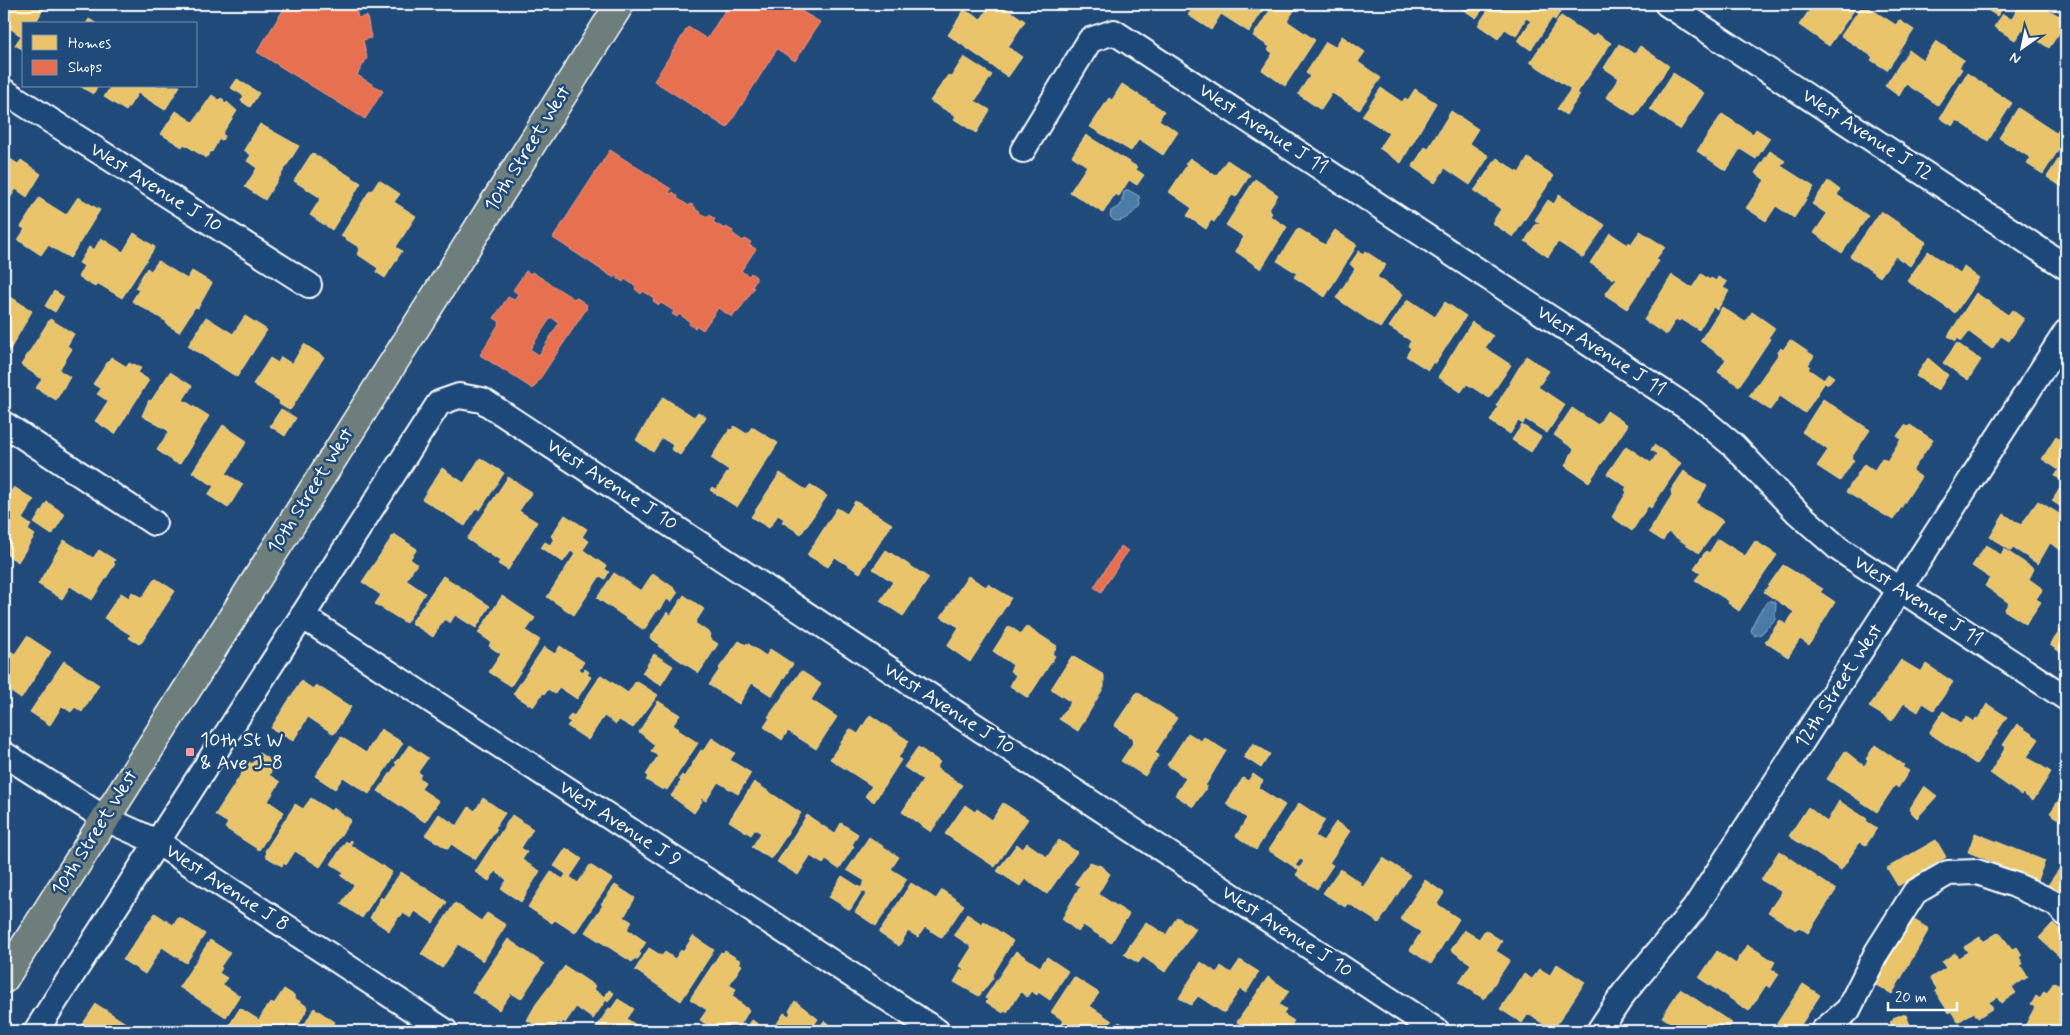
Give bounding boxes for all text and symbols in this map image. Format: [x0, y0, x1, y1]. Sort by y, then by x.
legend [22, 22, 198, 88]
north arrow [1998, 22, 2048, 72]
text: Homes [68, 34, 111, 54]
text: N [2007, 48, 2024, 68]
text: Shops [68, 58, 103, 78]
street label: West Avenue J 11 [1193, 77, 1333, 181]
street label: 10th Street West [478, 80, 578, 217]
street label: West Avenue J 12 [1796, 83, 1938, 187]
street label: West Avenue J 10 [84, 136, 228, 240]
street label: West Avenue J 11 [1531, 299, 1671, 403]
street label: 10th Street West [261, 422, 361, 559]
street label: West Avenue J 10 [541, 432, 683, 538]
street label: West Avenue J 11 [1848, 549, 1988, 653]
street label: 12th Street West [1789, 618, 1889, 754]
street label: West Avenue J 10 [878, 656, 1020, 762]
place label: 10th St W & Ave J-8 [200, 727, 284, 777]
marker: 10th St W & Ave J-8 [184, 746, 196, 758]
street label: 10th Street West [45, 764, 145, 901]
street label: West Avenue J 9 [553, 774, 687, 874]
street label: West Avenue J 8 [160, 838, 294, 938]
street label: West Avenue J 10 [1216, 879, 1358, 985]
scale bar [1888, 980, 1956, 1012]
text: 20 m [1895, 988, 1927, 1008]

